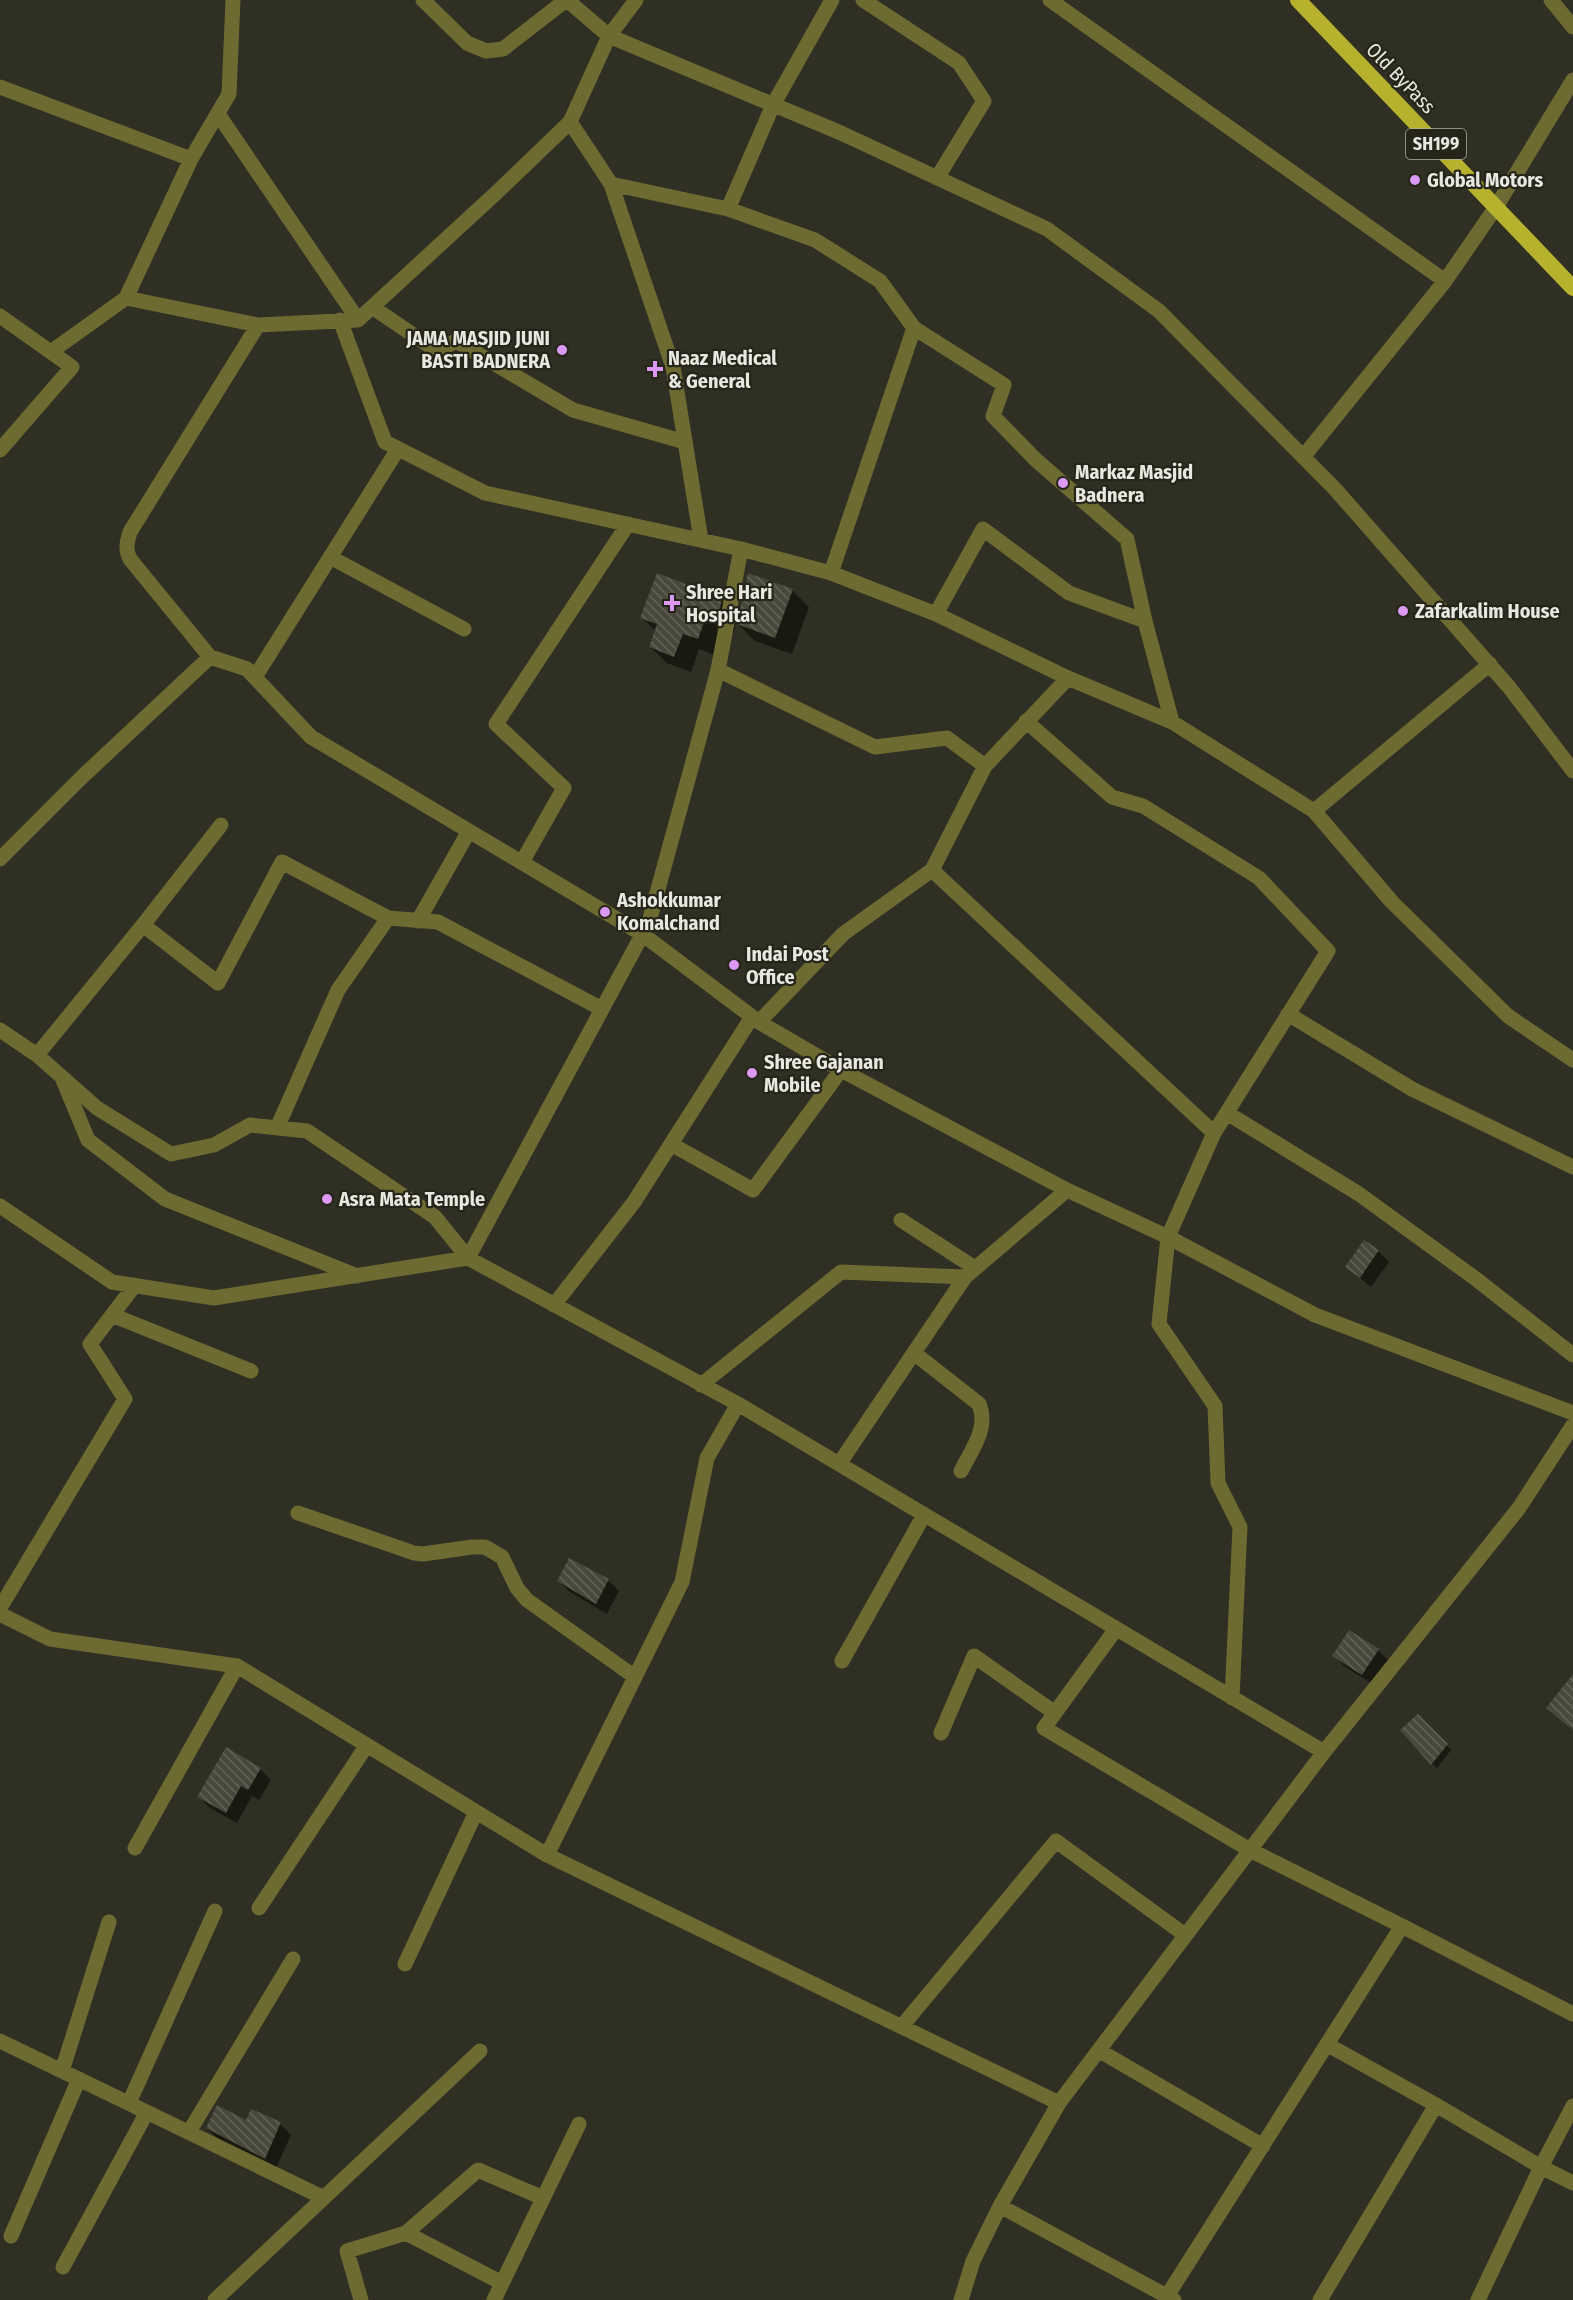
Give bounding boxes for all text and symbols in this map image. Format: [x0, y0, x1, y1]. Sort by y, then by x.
street label: Old ByPass [1361, 38, 1441, 118]
road number: SH199 [1406, 129, 1466, 159]
place label: Global Motors [1427, 168, 1543, 192]
marker: Global Motors [1408, 173, 1422, 187]
place label: JAMA MASJID JUNI BASTI BADNERA [405, 326, 551, 373]
marker: JAMA MASJID JUNI BASTI BADNERA [555, 343, 569, 357]
place label: Naaz Medical & General [668, 346, 777, 393]
marker: Naaz Medical & General [646, 360, 664, 378]
place label: Markaz Masjid Badnera [1075, 460, 1193, 507]
marker: Markaz Masjid Badnera [1056, 476, 1070, 490]
place label: Shree Hari Hospital [686, 580, 773, 627]
marker: Shree Hari Hospital [663, 594, 681, 612]
place label: Zafarkalim House [1415, 599, 1560, 623]
marker: Zafarkalim House [1396, 604, 1410, 618]
place label: Ashokkumar Komalchand [616, 888, 722, 935]
marker: Ashokkumar Komalchand [598, 905, 612, 919]
place label: Indai Post Office [746, 942, 830, 989]
marker: Indai Post Office [727, 958, 741, 972]
place label: Shree Gajanan Mobile [764, 1050, 884, 1097]
marker: Shree Gajanan Mobile [745, 1066, 759, 1080]
place label: Asra Mata Temple [338, 1187, 485, 1211]
marker: Asra Mata Temple [320, 1192, 334, 1206]

